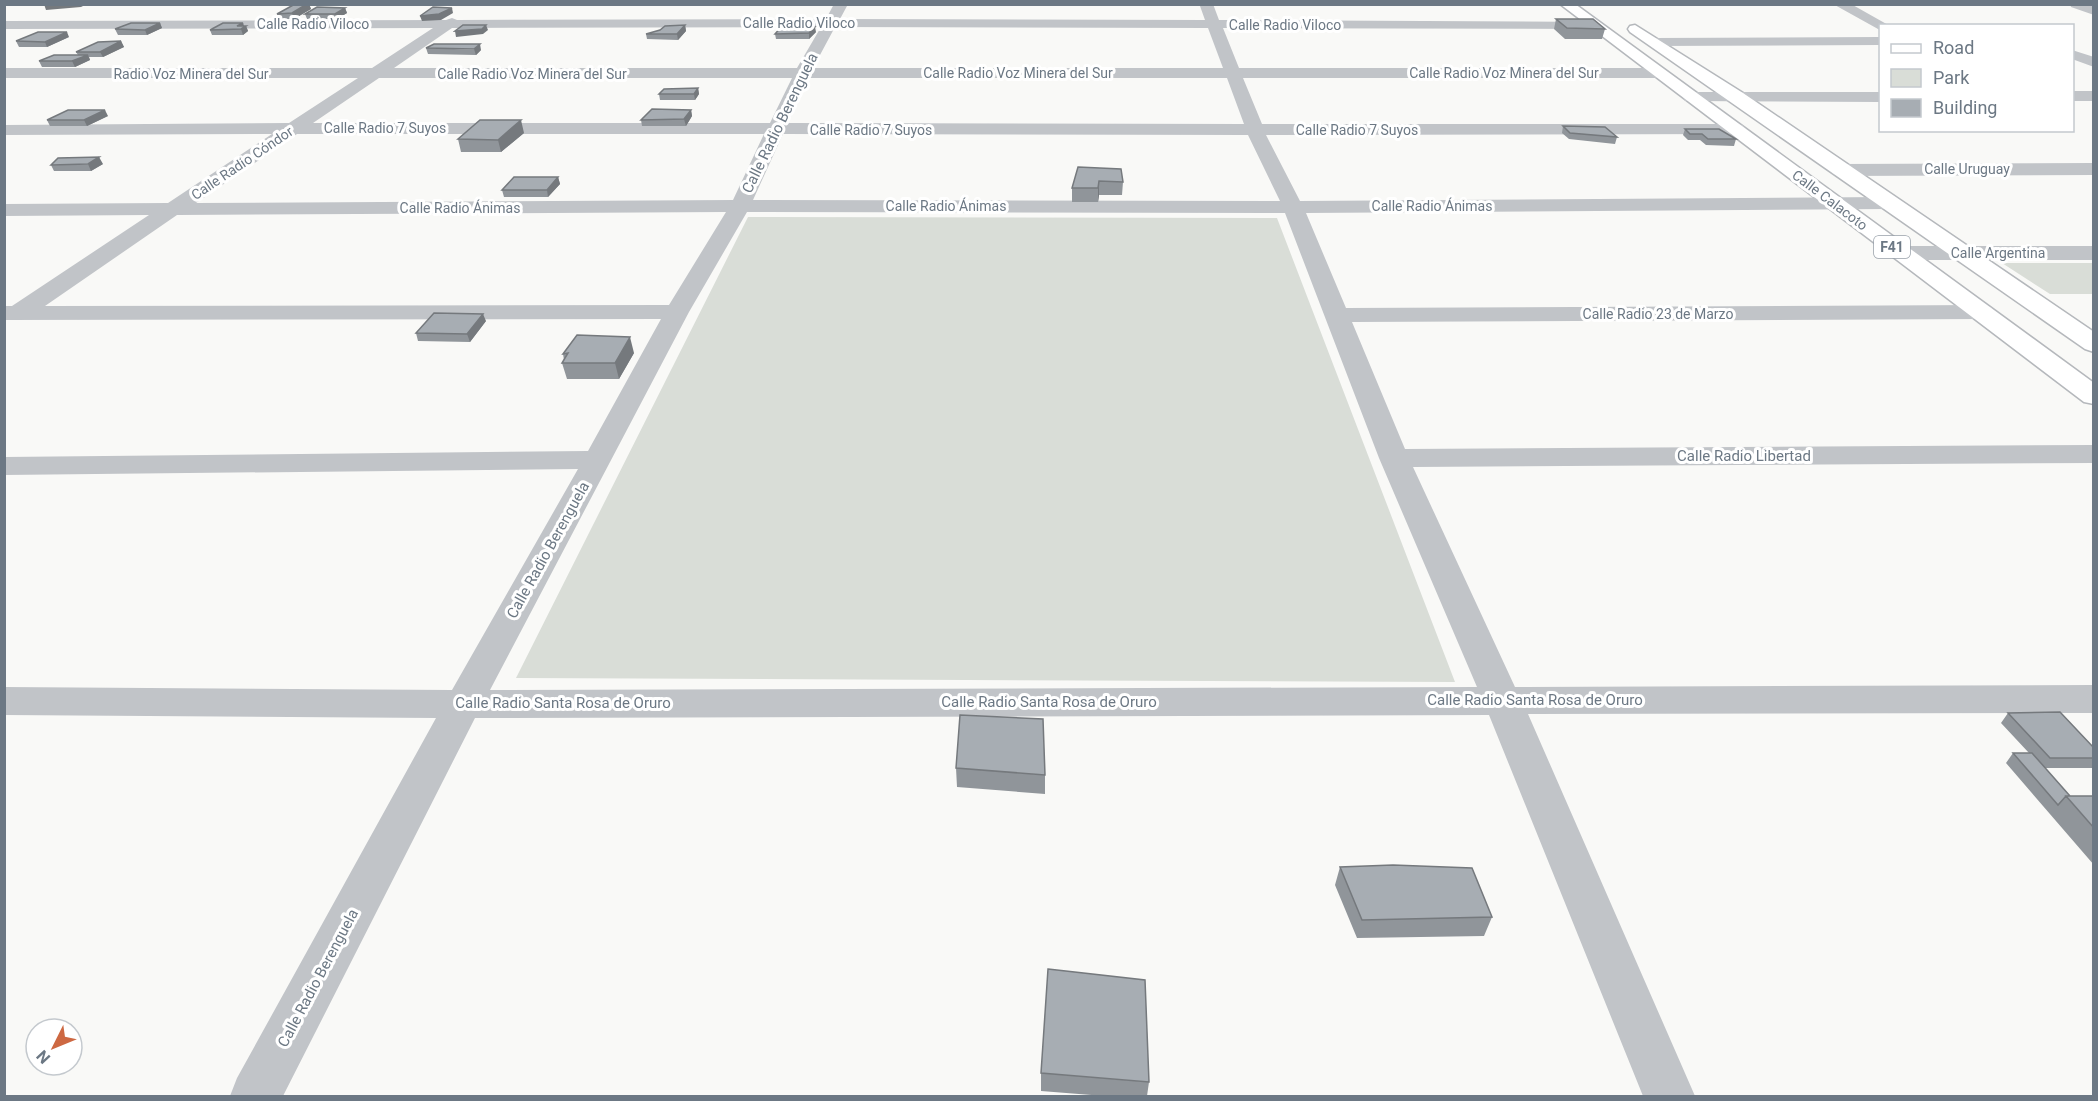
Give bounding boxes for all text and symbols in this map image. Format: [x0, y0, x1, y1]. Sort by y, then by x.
street label: Calle Radio Viloco [743, 15, 855, 31]
street label: Calle Radio Viloco [257, 16, 369, 32]
street label: Calle Radio Viloco [1229, 17, 1341, 33]
legend [1879, 24, 2074, 132]
text: Road [1933, 37, 1974, 58]
street label: Calle Radio Berenguela [738, 50, 822, 196]
street label: Calle Radio Voz Minera del Sur [923, 65, 1113, 81]
street label: Calle Radio Voz Minera del Sur [1409, 65, 1599, 81]
street label: Radio Voz Minera del Sur [113, 66, 269, 82]
street label: Calle Radio Voz Minera del Sur [437, 66, 627, 82]
text: Park [1933, 67, 1970, 88]
text: Building [1933, 97, 1997, 118]
street label: Calle Radio 7 Suyos [324, 120, 446, 136]
street label: Calle Radio 7 Suyos [810, 122, 932, 138]
street label: Calle Radio 7 Suyos [1296, 122, 1418, 138]
street label: Calle Radio Cóndor [188, 123, 296, 203]
street label: Calle Uruguay [1924, 161, 2010, 177]
street label: Calle Calacoto [1789, 167, 1871, 233]
street label: Calle Radio Ánimas [886, 197, 1006, 214]
street label: Calle Radio Ánimas [1372, 197, 1492, 214]
street label: Calle Radio Ánimas [400, 199, 520, 216]
road number: F41 [1874, 236, 1910, 258]
street label: Calle Argentina [1951, 245, 2045, 261]
street label: Calle Radio 23 de Marzo [1583, 306, 1733, 322]
street label: Calle Radio Libertad [1677, 447, 1811, 465]
street label: Calle Radio Berenguela [503, 478, 593, 622]
street label: Calle Radio Santa Rosa de Oruro [1427, 691, 1643, 709]
street label: Calle Radio Santa Rosa de Oruro [941, 693, 1157, 711]
street label: Calle Radio Santa Rosa de Oruro [455, 694, 671, 712]
street label: Calle Radio Berenguela [274, 906, 362, 1050]
north arrow [24, 1017, 84, 1077]
text: N [33, 1046, 54, 1067]

